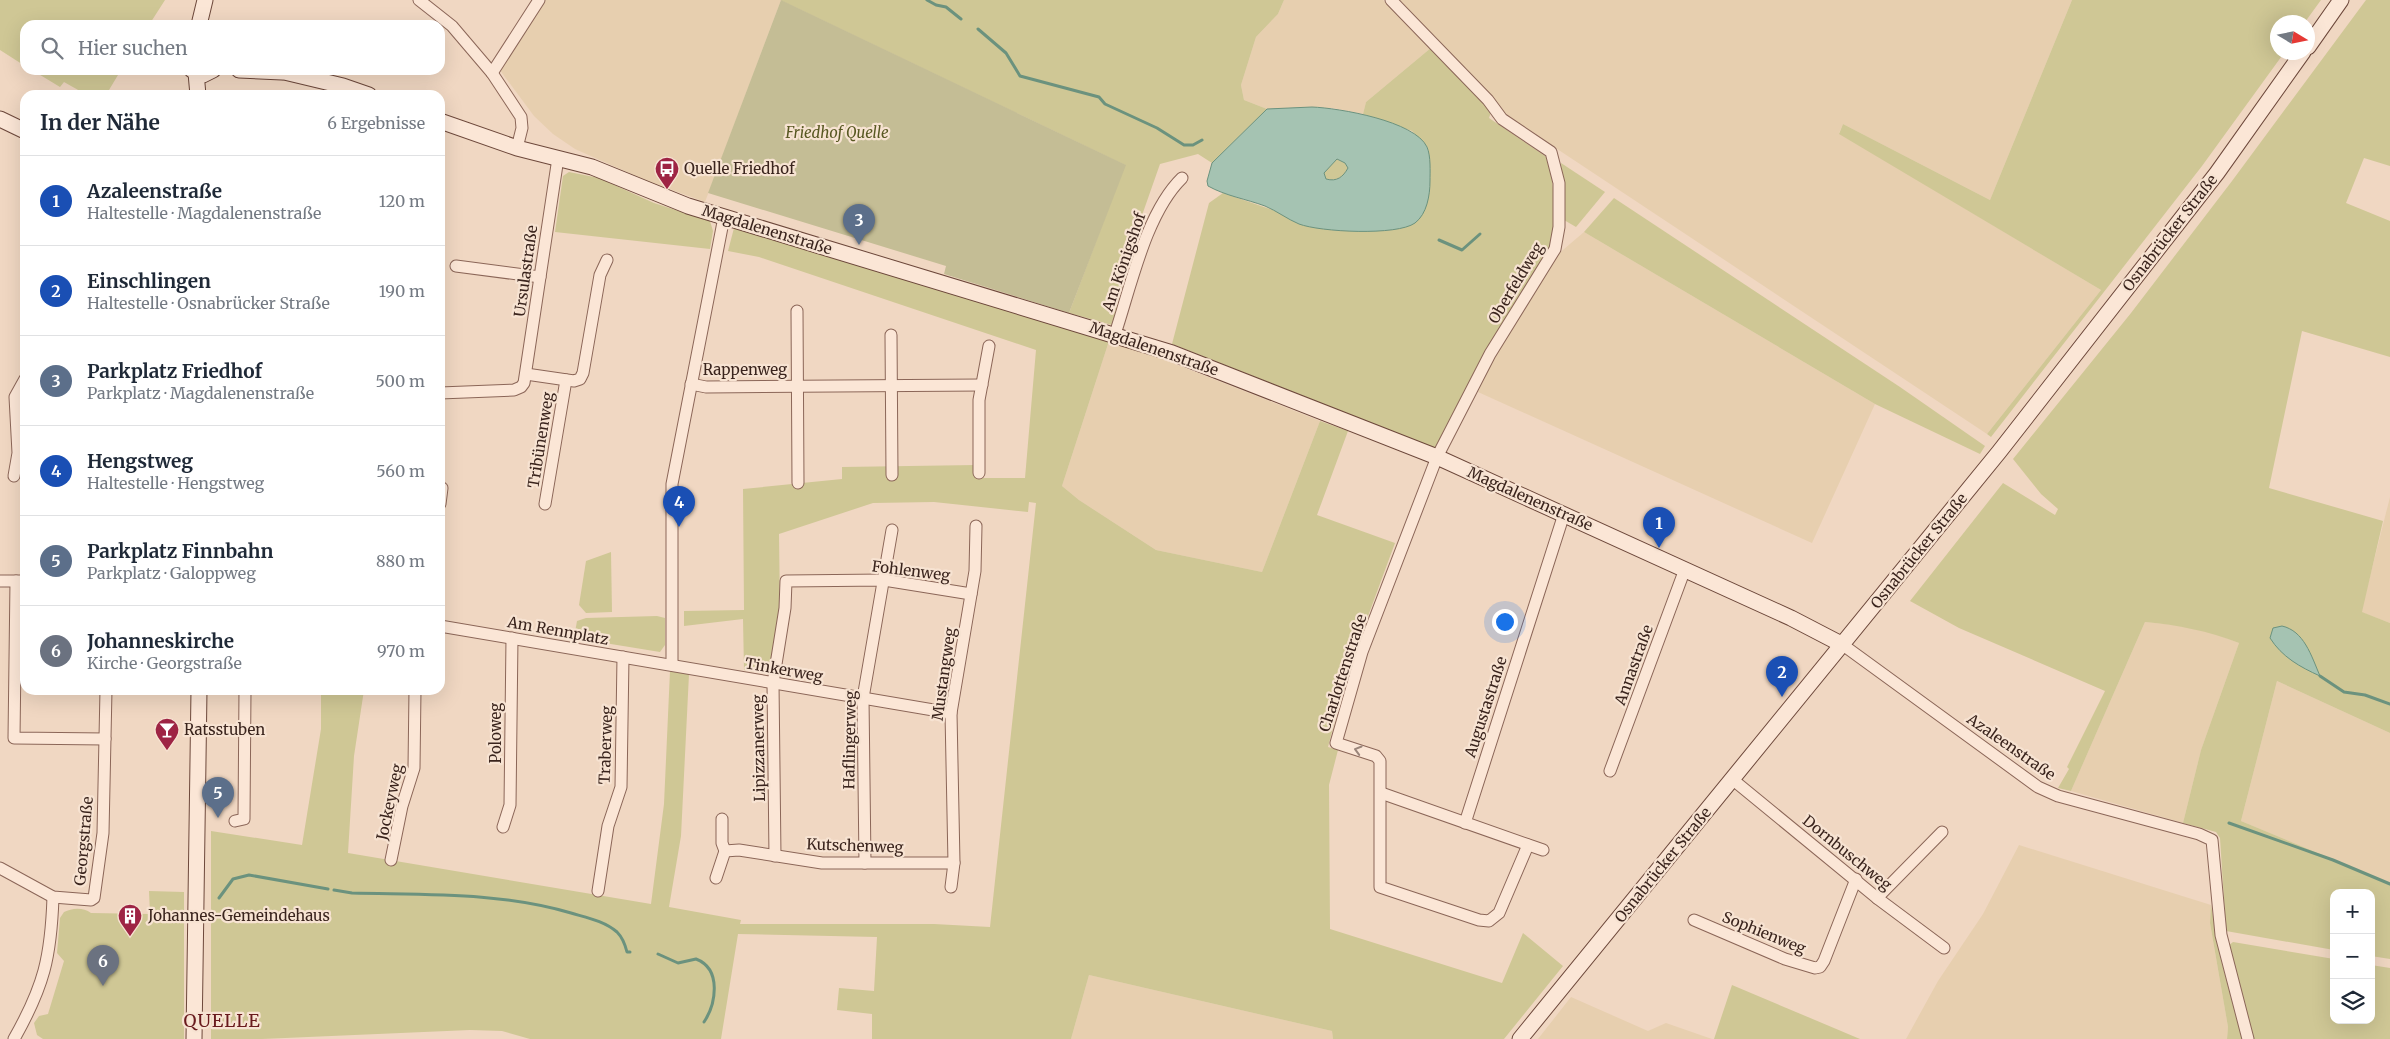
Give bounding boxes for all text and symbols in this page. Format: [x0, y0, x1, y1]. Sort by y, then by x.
north arrow [2270, 15, 2315, 60]
search box [20, 20, 445, 75]
icon: search [38, 34, 66, 62]
text: Hier suchen [78, 36, 188, 60]
text: In der Nähe [40, 109, 160, 136]
text: 6 Ergebnisse [327, 113, 425, 133]
park label: Friedhof Quelle [784, 123, 889, 142]
bus stop icon: Quelle Friedhof [654, 156, 680, 190]
place label: Quelle Friedhof [684, 159, 796, 178]
street label: Osnabrücker Straße [2118, 170, 2221, 295]
text: Azaleenstraße [87, 179, 222, 203]
text: 1 [52, 191, 60, 211]
text: 120 m [379, 191, 425, 211]
street label: Magdalenenstraße [700, 201, 835, 258]
text: Haltestelle · Magdalenenstraße [87, 203, 321, 223]
pin: 3 [843, 204, 875, 245]
street label: Am Königshof [1097, 209, 1150, 315]
street label: Ursulastraße [510, 224, 541, 318]
street label: Oberfeldweg [1484, 239, 1547, 327]
text: Einschlingen [87, 269, 211, 293]
text: 2 [51, 281, 61, 301]
text: 190 m [379, 281, 425, 301]
text: Haltestelle · Osnabrücker Straße [87, 293, 330, 313]
street label: Magdalenenstraße [1087, 318, 1221, 380]
text: Parkplatz Friedhof [87, 359, 262, 383]
street label: Rappenweg [703, 360, 787, 379]
text: 3 [51, 371, 61, 391]
text: 500 m [375, 371, 425, 391]
text: Parkplatz · Magdalenenstraße [87, 383, 314, 403]
street label: Tribünenweg [524, 390, 557, 489]
text: Hengstweg [87, 449, 193, 473]
text: 4 [51, 461, 61, 481]
text: 560 m [376, 461, 425, 481]
street label: Magdalenenstraße [1465, 462, 1596, 535]
text: Haltestelle · Hengstweg [87, 473, 264, 493]
pin: 4 [663, 486, 695, 527]
street label: Osnabrücker Straße [1866, 489, 1971, 612]
pin: 1 [1643, 507, 1675, 548]
text: Parkplatz Finnbahn [87, 539, 273, 563]
text: 5 [51, 551, 61, 571]
text: 880 m [376, 551, 425, 571]
street label: Fohlenweg [871, 556, 951, 585]
text: Parkplatz · Galoppweg [87, 563, 256, 583]
your location [1492, 609, 1518, 635]
street label: Charlottenstraße [1315, 611, 1371, 734]
street label: Am Rennplatz [505, 612, 610, 649]
street label: Annastraße [1610, 622, 1657, 709]
street label: Mustangweg [928, 626, 959, 722]
text: Johanneskirche [87, 629, 234, 653]
text: 6 [51, 641, 61, 661]
text: 970 m [377, 641, 425, 661]
text: Kirche · Georgstraße [87, 653, 242, 673]
street label: Tinkerweg [744, 653, 825, 686]
street label: Augustastraße [1460, 654, 1511, 761]
pin: 2 [1766, 656, 1798, 697]
street label: Haflingerweg [839, 690, 860, 790]
street label: Lipizzanerweg [748, 694, 769, 802]
street label: Poloweg [486, 703, 505, 763]
street label: Traberweg [595, 705, 616, 785]
street label: Azaleenstraße [1963, 709, 2059, 784]
bar icon: Ratsstuben [154, 717, 180, 751]
place label: Ratsstuben [184, 720, 265, 739]
one-way arrow [1354, 745, 1363, 755]
street label: Jockeyweg [372, 762, 407, 843]
pin: 5 [202, 777, 234, 818]
street label: Georgstraße [70, 796, 97, 886]
street label: Osnabrücker Straße [1610, 803, 1715, 926]
street label: Dornbuschweg [1799, 811, 1896, 894]
street label: Kutschenweg [806, 834, 904, 857]
map controls [2330, 889, 2375, 1024]
button: + [2330, 889, 2375, 934]
building icon: Johannes-Gemeindehaus [117, 903, 143, 937]
place label: Johannes-Gemeindehaus [147, 906, 330, 925]
street label: Sophienweg [1720, 907, 1809, 958]
button: − [2330, 934, 2375, 979]
pin: 6 [87, 945, 119, 986]
button: layers [2330, 979, 2375, 1024]
district label: QUELLE [183, 1009, 261, 1032]

